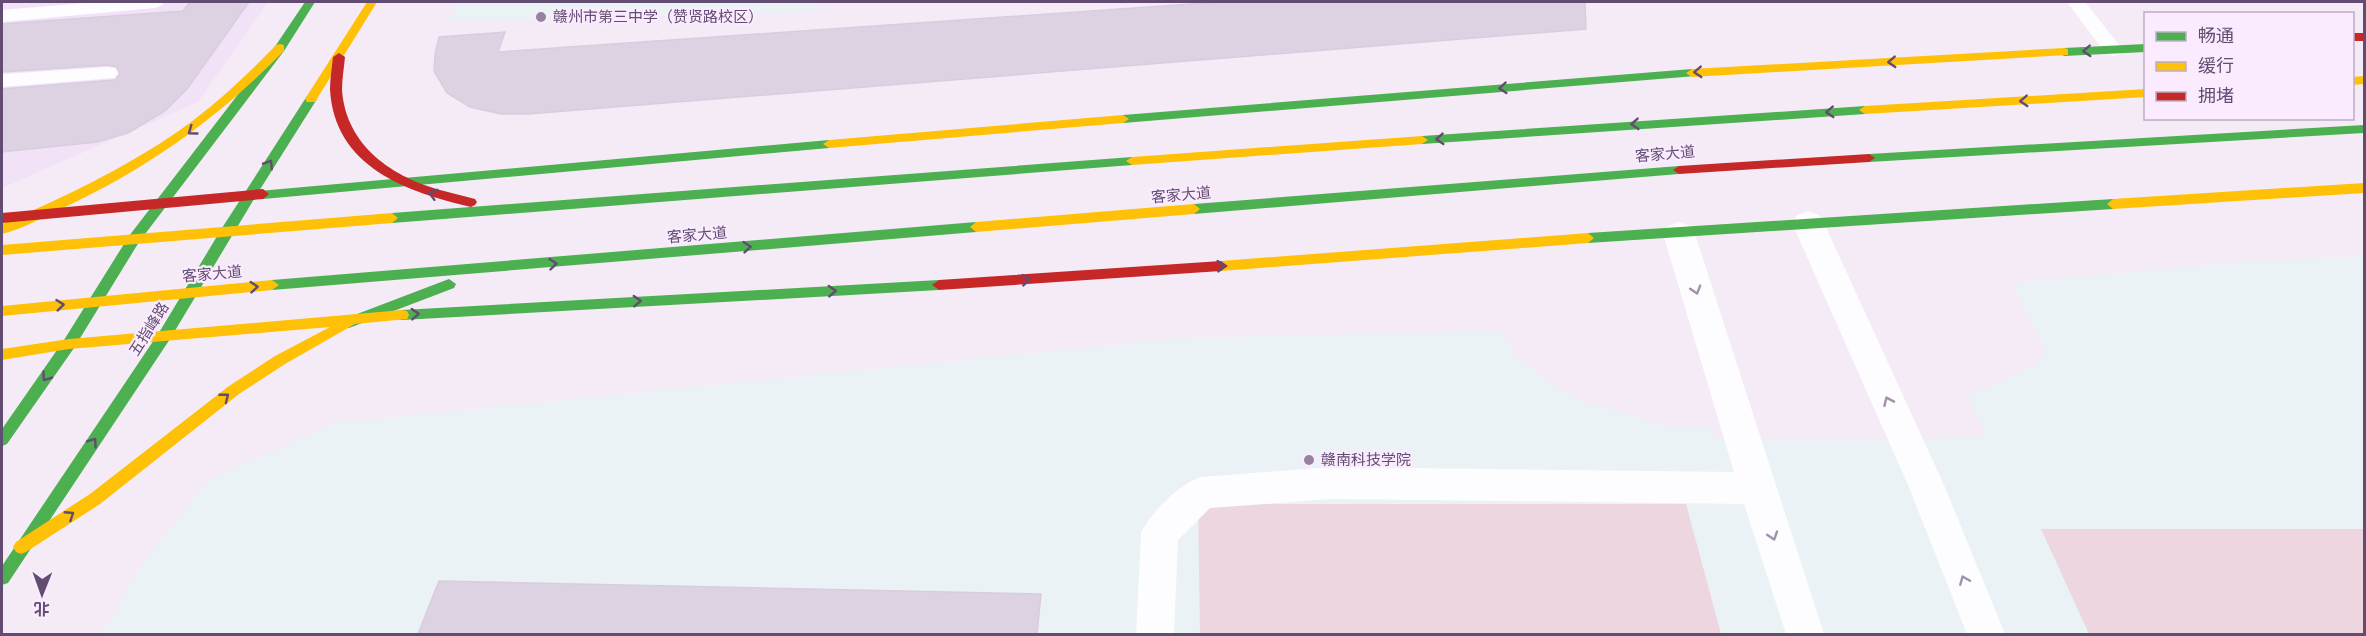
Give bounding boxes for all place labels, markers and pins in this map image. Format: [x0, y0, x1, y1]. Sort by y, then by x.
place label: 赣州市第三中学（赞贤路校区） [553, 8, 763, 26]
marker: 赣州市第三中学（赞贤路校区） [534, 10, 548, 24]
place label: 赣南科技学院 [1321, 451, 1411, 469]
marker: 赣南科技学院 [1302, 453, 1316, 467]

